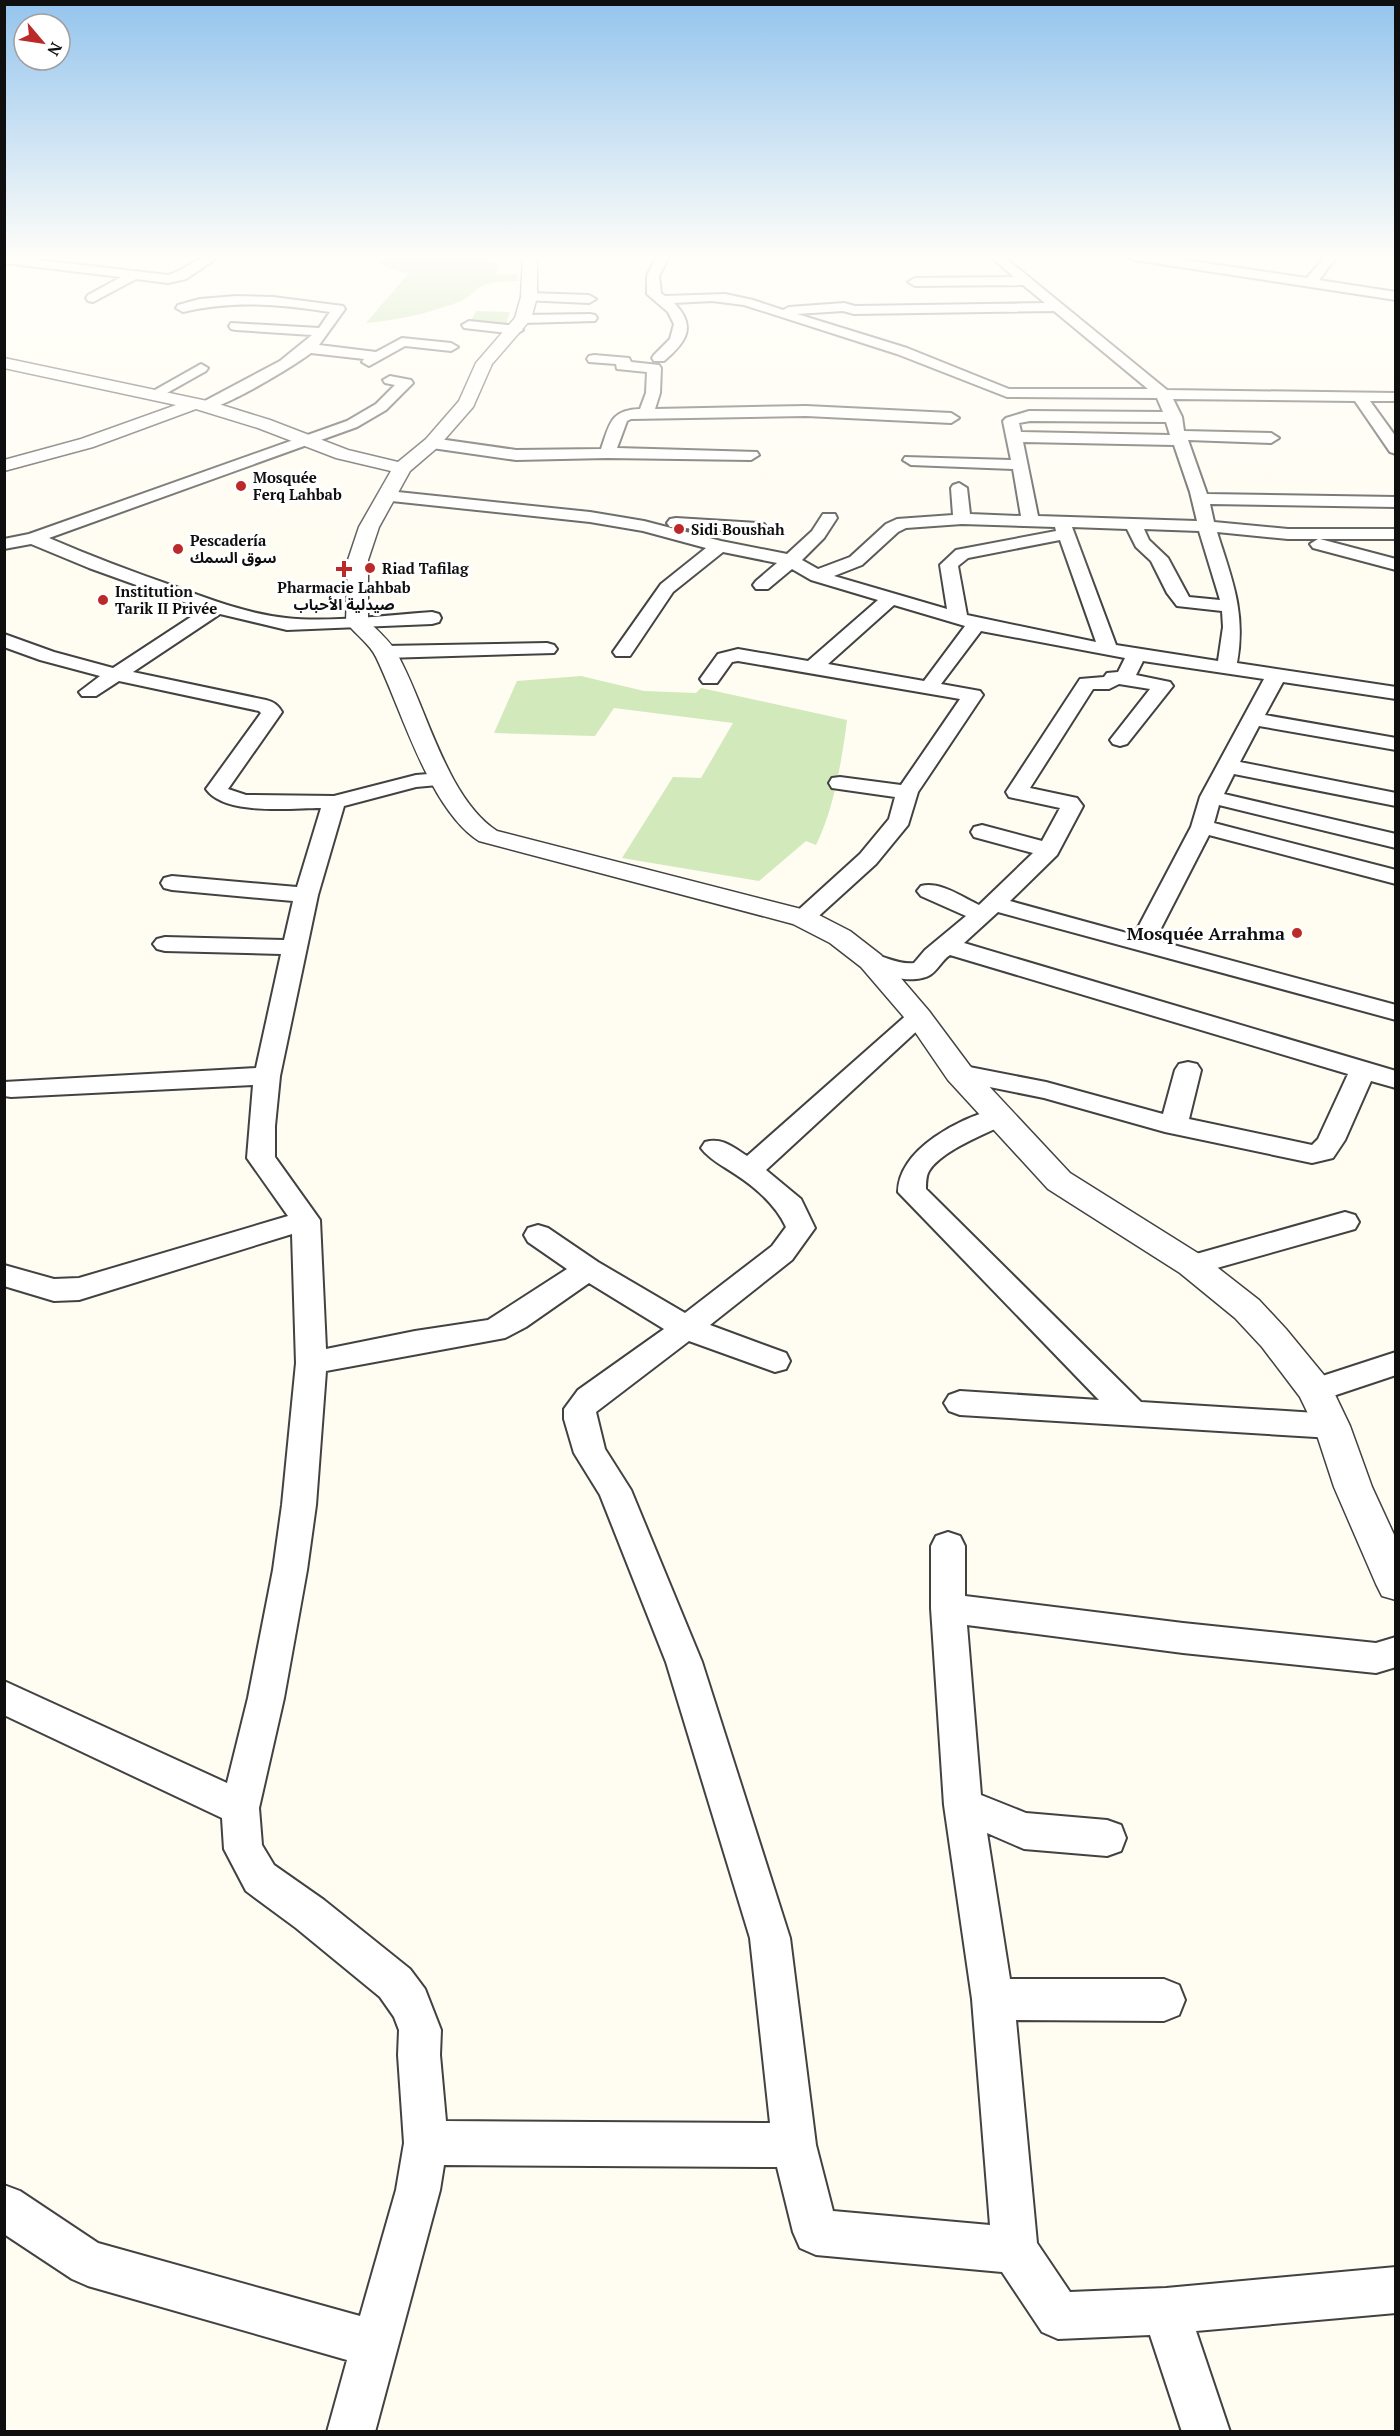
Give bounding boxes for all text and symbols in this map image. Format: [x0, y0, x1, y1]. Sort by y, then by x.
north arrow [12, 12, 72, 72]
text: N [43, 39, 68, 60]
place label: Mosquée Ferq Lahbab [253, 467, 342, 504]
marker: Mosquée Ferq Lahbab [234, 479, 248, 493]
place label: Sidi Boushah [691, 519, 785, 539]
marker: Sidi Boushah [672, 522, 686, 536]
place label: Pescadería سوق السمك [190, 530, 276, 567]
marker: Pescadería سوق السمك [171, 542, 185, 556]
place label: Riad Tafilag [382, 558, 469, 578]
marker: Riad Tafilag [363, 561, 377, 575]
marker: Pharmacie Lahbab صيدلية الأحباب [337, 562, 351, 576]
place label: Pharmacie Lahbab صيدلية الأحباب [277, 577, 411, 614]
place label: Institution Tarik II Privée [115, 581, 217, 618]
marker: Institution Tarik II Privée [96, 593, 110, 607]
place label: Mosquée Arrahma [1127, 921, 1285, 945]
marker: Mosquée Arrahma [1290, 926, 1304, 940]

